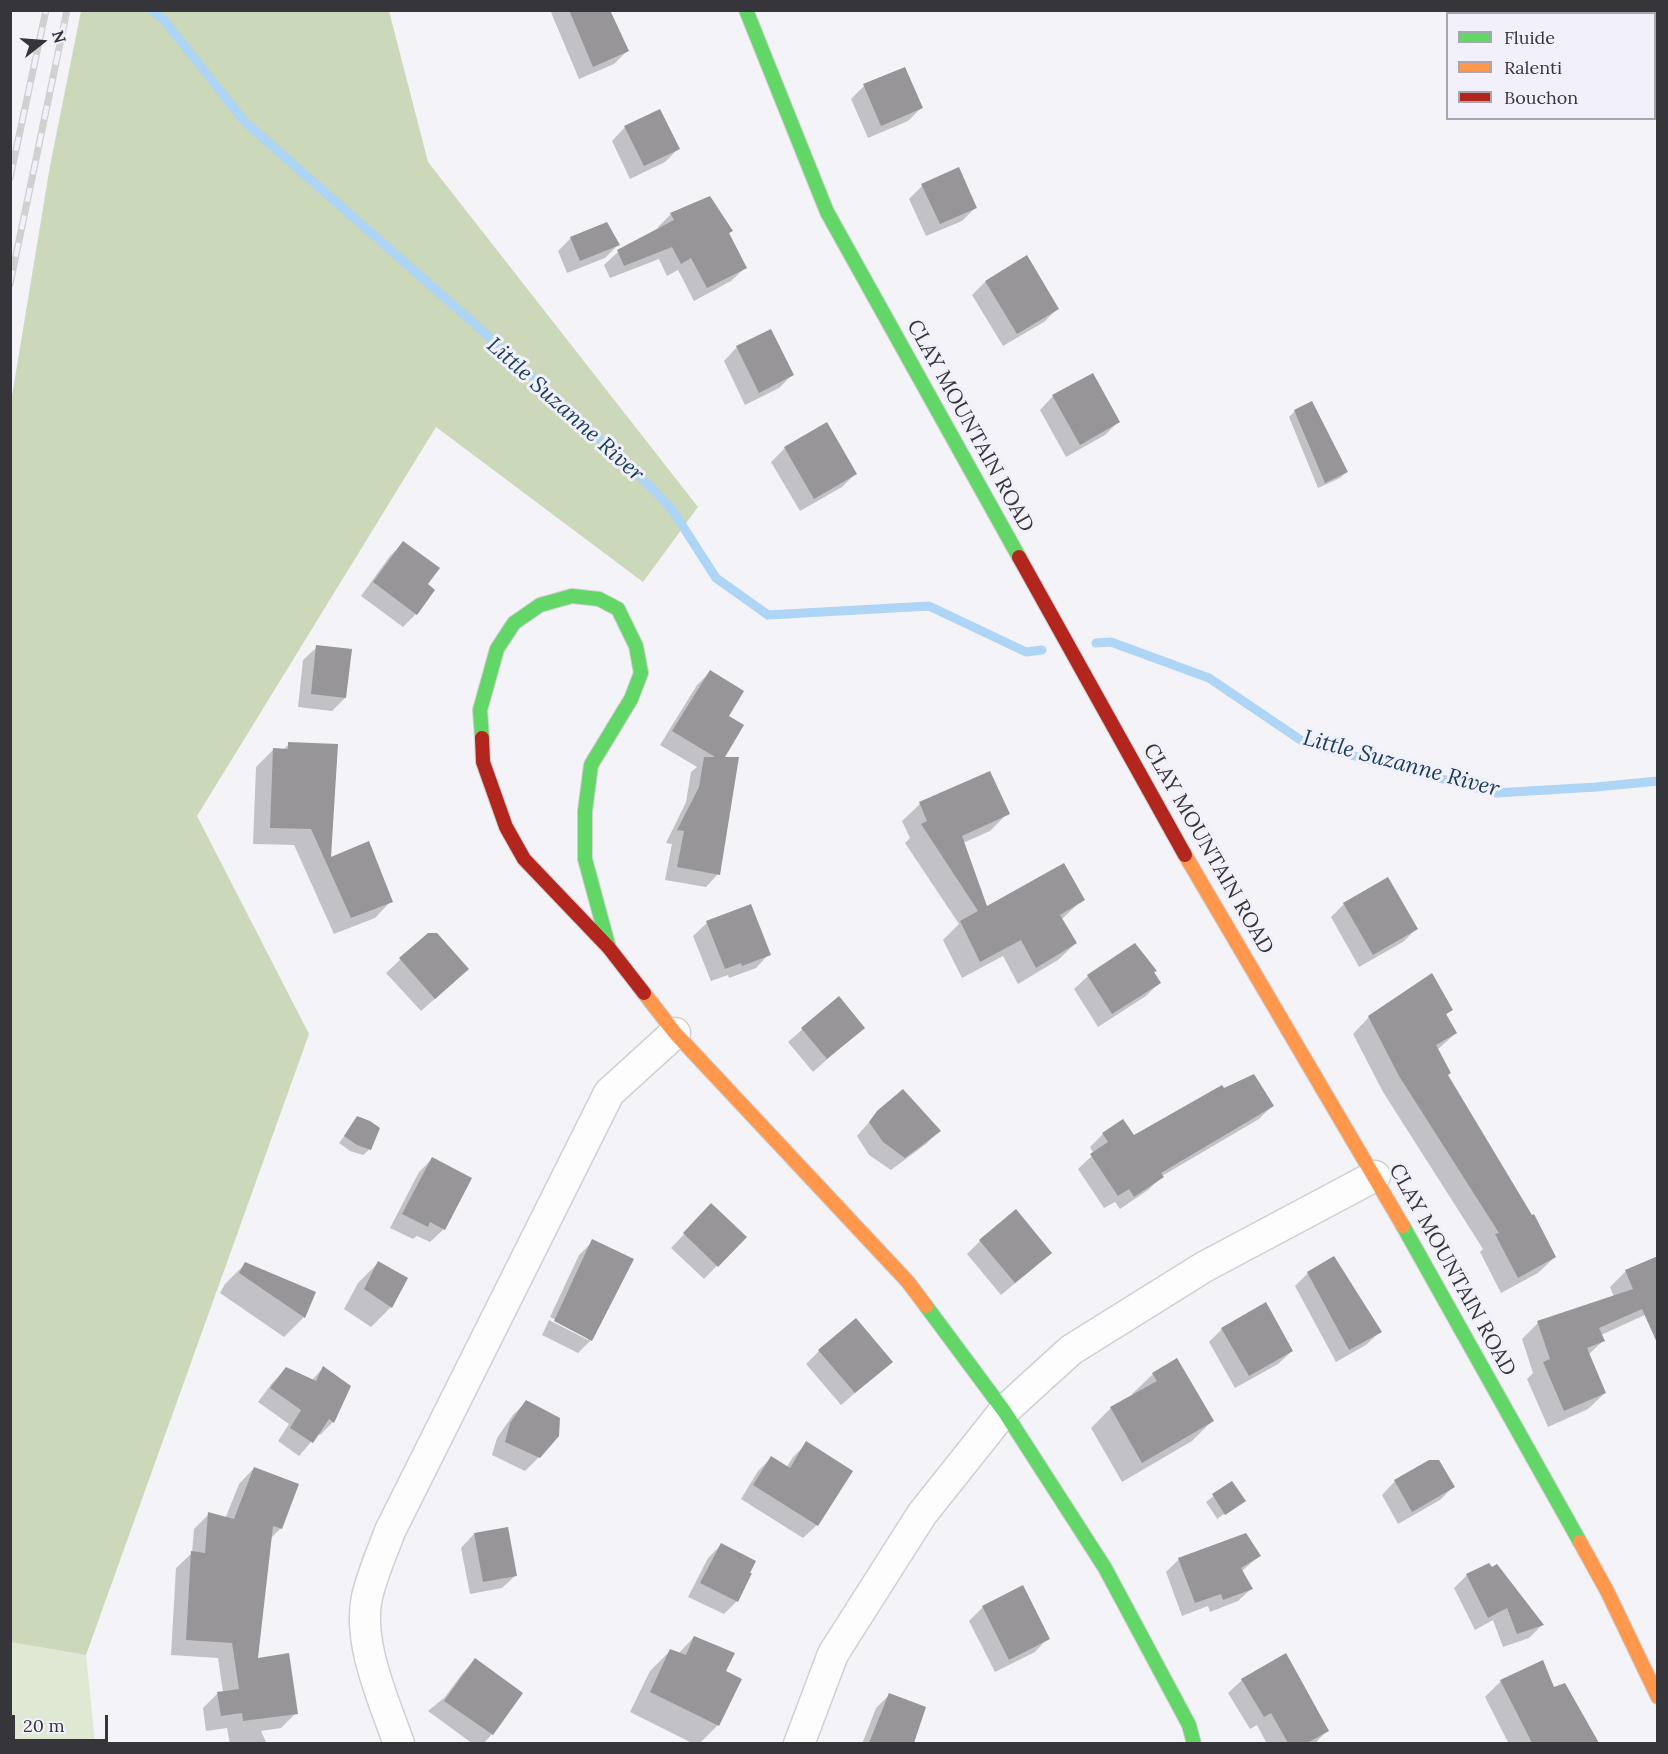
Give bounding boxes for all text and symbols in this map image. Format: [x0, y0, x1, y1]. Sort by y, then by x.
north arrow [12, 12, 72, 72]
legend [1446, 12, 1656, 120]
text: Fluide [1504, 26, 1555, 49]
text: N [48, 28, 71, 46]
text: Ralenti [1504, 56, 1562, 79]
text: Bouchon [1504, 86, 1578, 109]
street label: CLAY MOUNTAIN ROAD [901, 315, 1039, 537]
water label: Little Suzanne River [481, 332, 649, 488]
water label: Little Suzanne River [1300, 725, 1502, 803]
street label: CLAY MOUNTAIN ROAD [1137, 739, 1279, 959]
street label: CLAY MOUNTAIN ROAD [1383, 1159, 1521, 1381]
scale bar [15, 1703, 111, 1741]
text: 20 m [23, 1714, 65, 1737]

